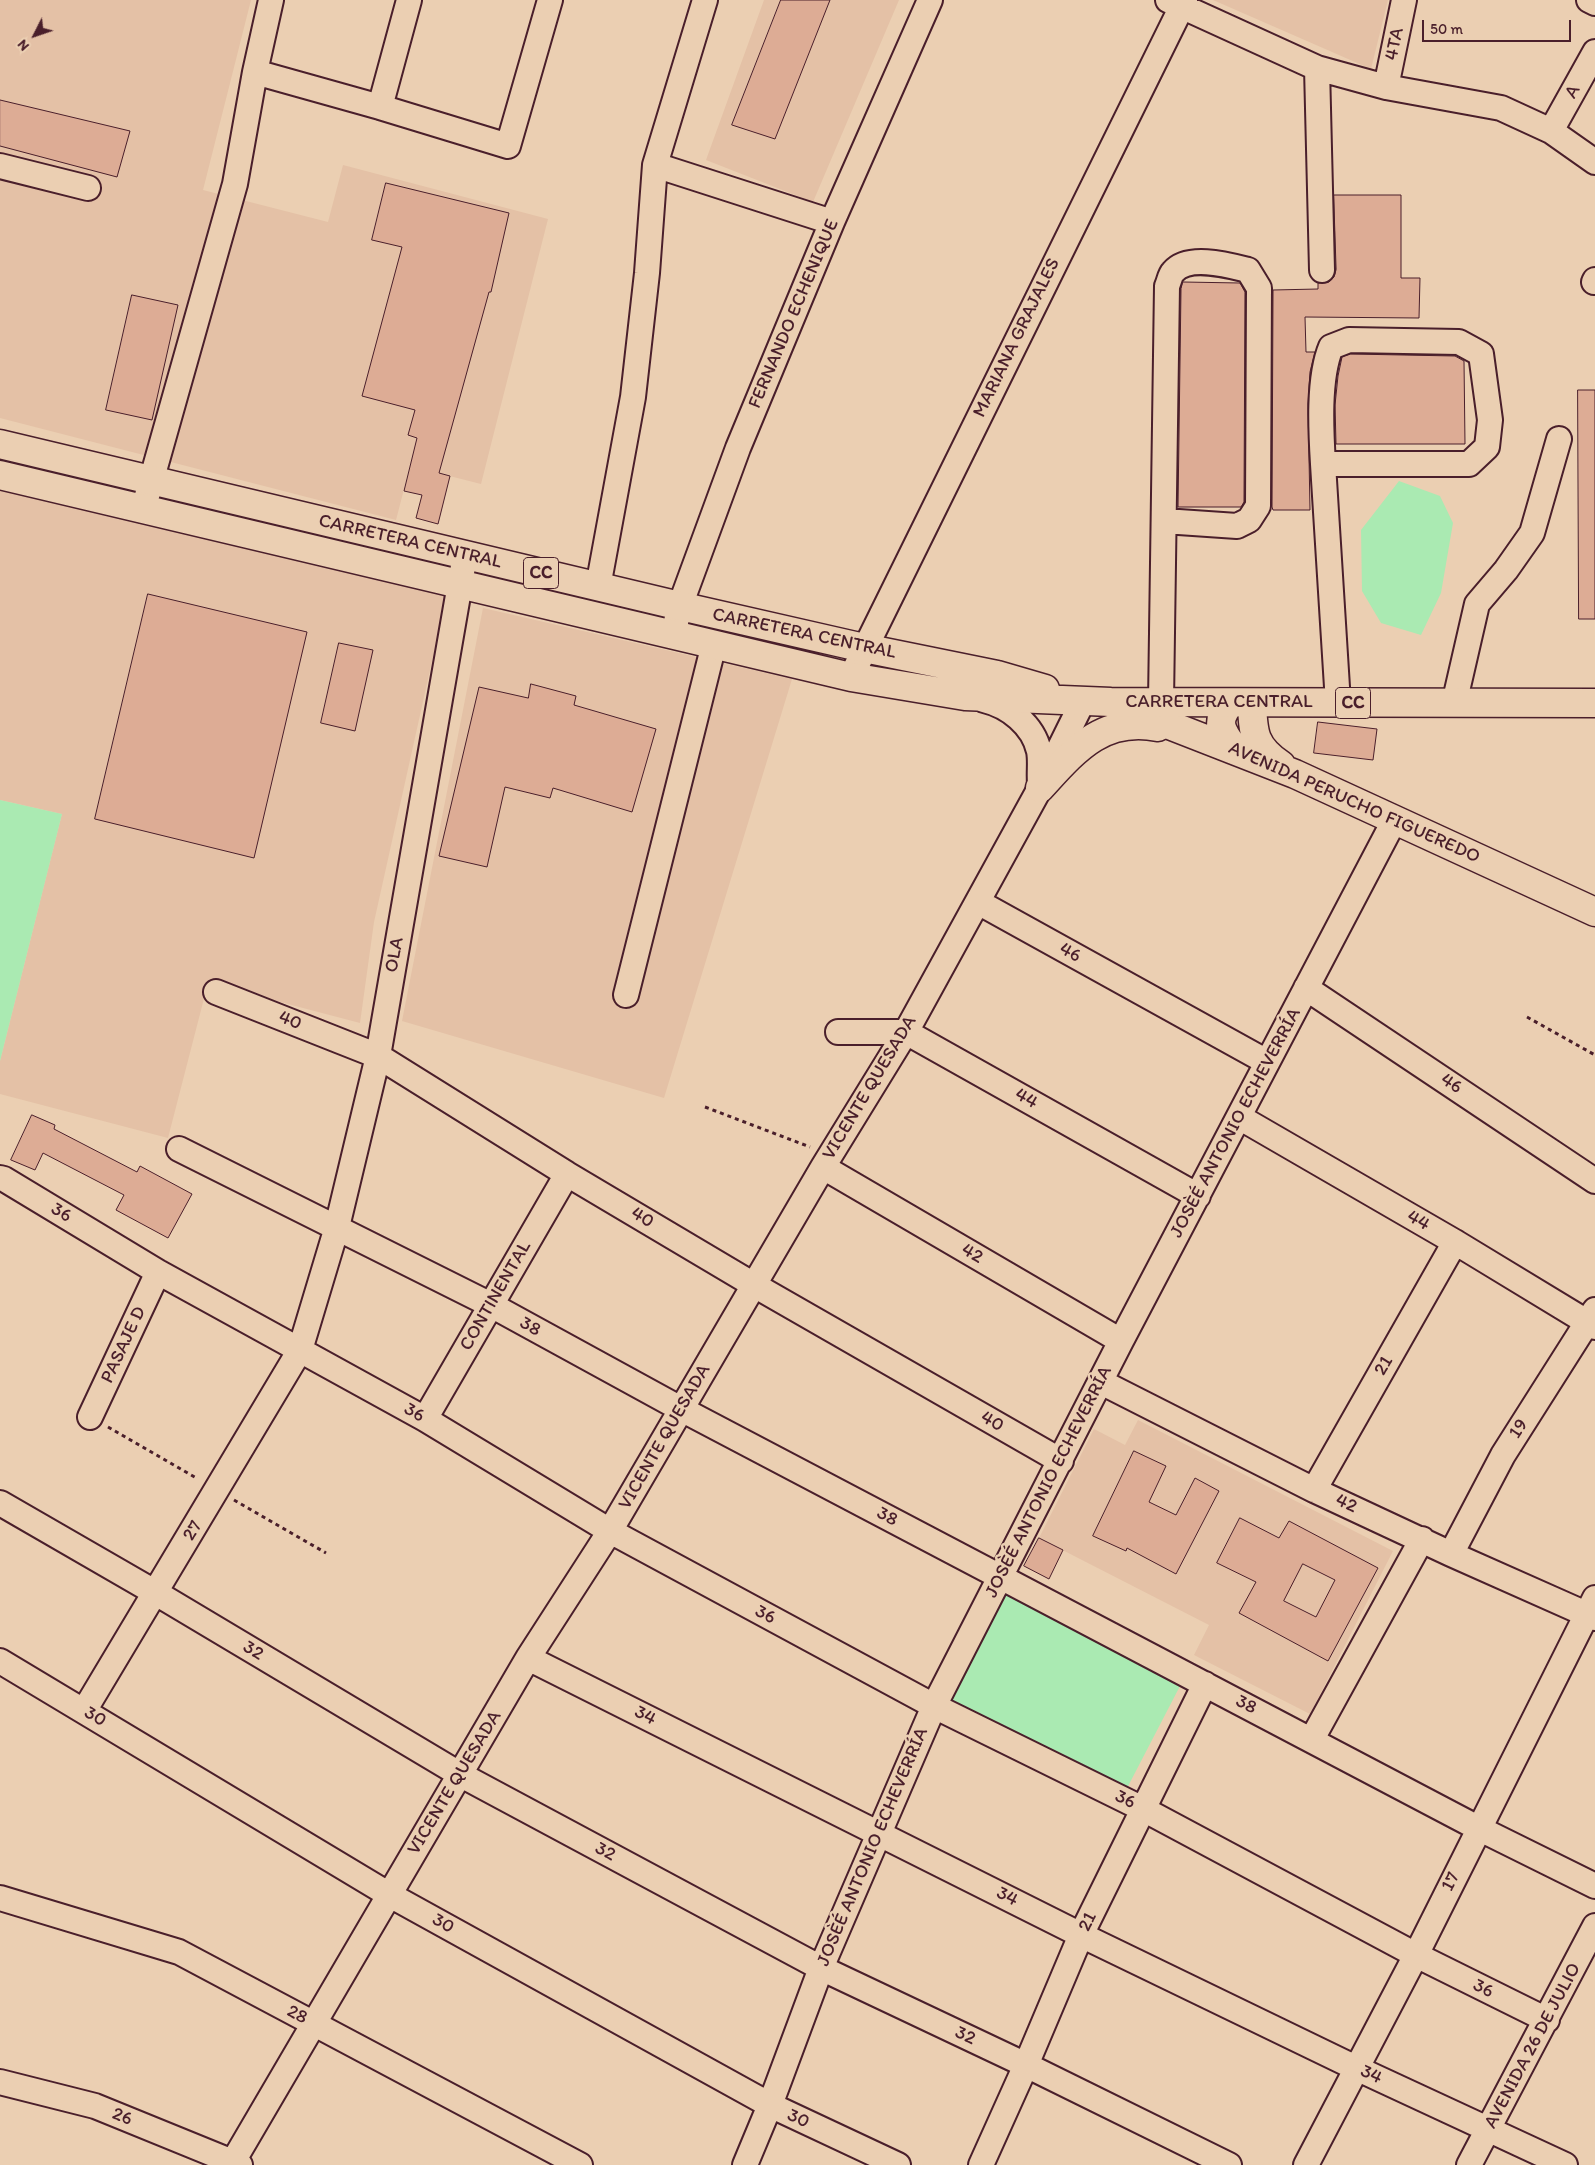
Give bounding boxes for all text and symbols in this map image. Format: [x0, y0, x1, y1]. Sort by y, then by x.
north arrow [10, 10, 60, 60]
scale bar [1425, 10, 1574, 42]
text: 50 m [1430, 20, 1463, 38]
street label: 4TA [1380, 25, 1410, 63]
text: N [14, 36, 33, 54]
street label: A [1560, 81, 1586, 103]
street label: FERNANDO ECHENIQUE [744, 216, 844, 412]
street label: MARIANA GRAJALES [968, 255, 1066, 421]
street label: CARRETERA CENTRAL [316, 510, 504, 574]
road number: CC [524, 558, 558, 588]
street label: CARRETERA CENTRAL [710, 603, 898, 665]
road number: CC [1336, 688, 1370, 718]
street label: CARRETERA CENTRAL [1125, 691, 1313, 713]
street label: AVENIDA PERUCHO FIGUEREDO [1225, 737, 1483, 869]
street label: OLA [381, 936, 409, 974]
street label: 46 [1055, 938, 1085, 968]
street label: JOSÈÉ ANTONIO ECHEVERRÍA [1166, 1004, 1306, 1242]
street label: 40 [275, 1006, 305, 1036]
street label: VICENTE QUESADA [818, 1012, 922, 1164]
street label: 46 [1436, 1069, 1466, 1099]
street label: 44 [1010, 1083, 1042, 1115]
street label: 36 [46, 1198, 76, 1228]
street label: 40 [626, 1202, 658, 1234]
street label: 44 [1402, 1205, 1434, 1237]
street label: CONTINENTAL [455, 1237, 537, 1355]
street label: 42 [957, 1239, 987, 1269]
street label: PASAJE D [96, 1303, 152, 1387]
street label: 38 [515, 1312, 545, 1342]
street label: 21 [1369, 1352, 1399, 1380]
street label: VICENTE QUESADA [614, 1360, 716, 1514]
street label: JOSÈÉ ANTONIO ECHEVERRÍA [980, 1362, 1118, 1602]
street label: 36 [399, 1398, 429, 1428]
street label: 40 [976, 1406, 1008, 1438]
street label: 19 [1504, 1415, 1534, 1443]
street label: 42 [1331, 1489, 1361, 1519]
street label: 38 [872, 1502, 902, 1532]
street label: 27 [178, 1517, 208, 1545]
street label: 36 [751, 1600, 779, 1630]
street label: 32 [238, 1636, 268, 1666]
street label: 38 [1232, 1690, 1260, 1720]
street label: 34 [630, 1701, 660, 1731]
street label: 30 [80, 1702, 110, 1732]
street label: VICENTE QUESADA [403, 1707, 507, 1859]
street label: JOSÈÉ ANTONIO ECHEVERRÍA [812, 1724, 934, 1970]
street label: 36 [1111, 1785, 1139, 1815]
street label: 32 [591, 1837, 619, 1867]
street label: 17 [1437, 1869, 1465, 1895]
street label: 34 [992, 1882, 1022, 1912]
street label: 30 [428, 1909, 458, 1939]
street label: 21 [1074, 1909, 1102, 1935]
street label: AVENIDA 26 DE JULIO [1480, 1959, 1586, 2133]
street label: 36 [1469, 1974, 1497, 2004]
street label: 28 [283, 2000, 311, 2030]
street label: 32 [951, 2021, 979, 2051]
street label: 34 [1356, 2060, 1386, 2090]
street label: 26 [108, 2103, 136, 2131]
street label: 30 [783, 2104, 813, 2134]

